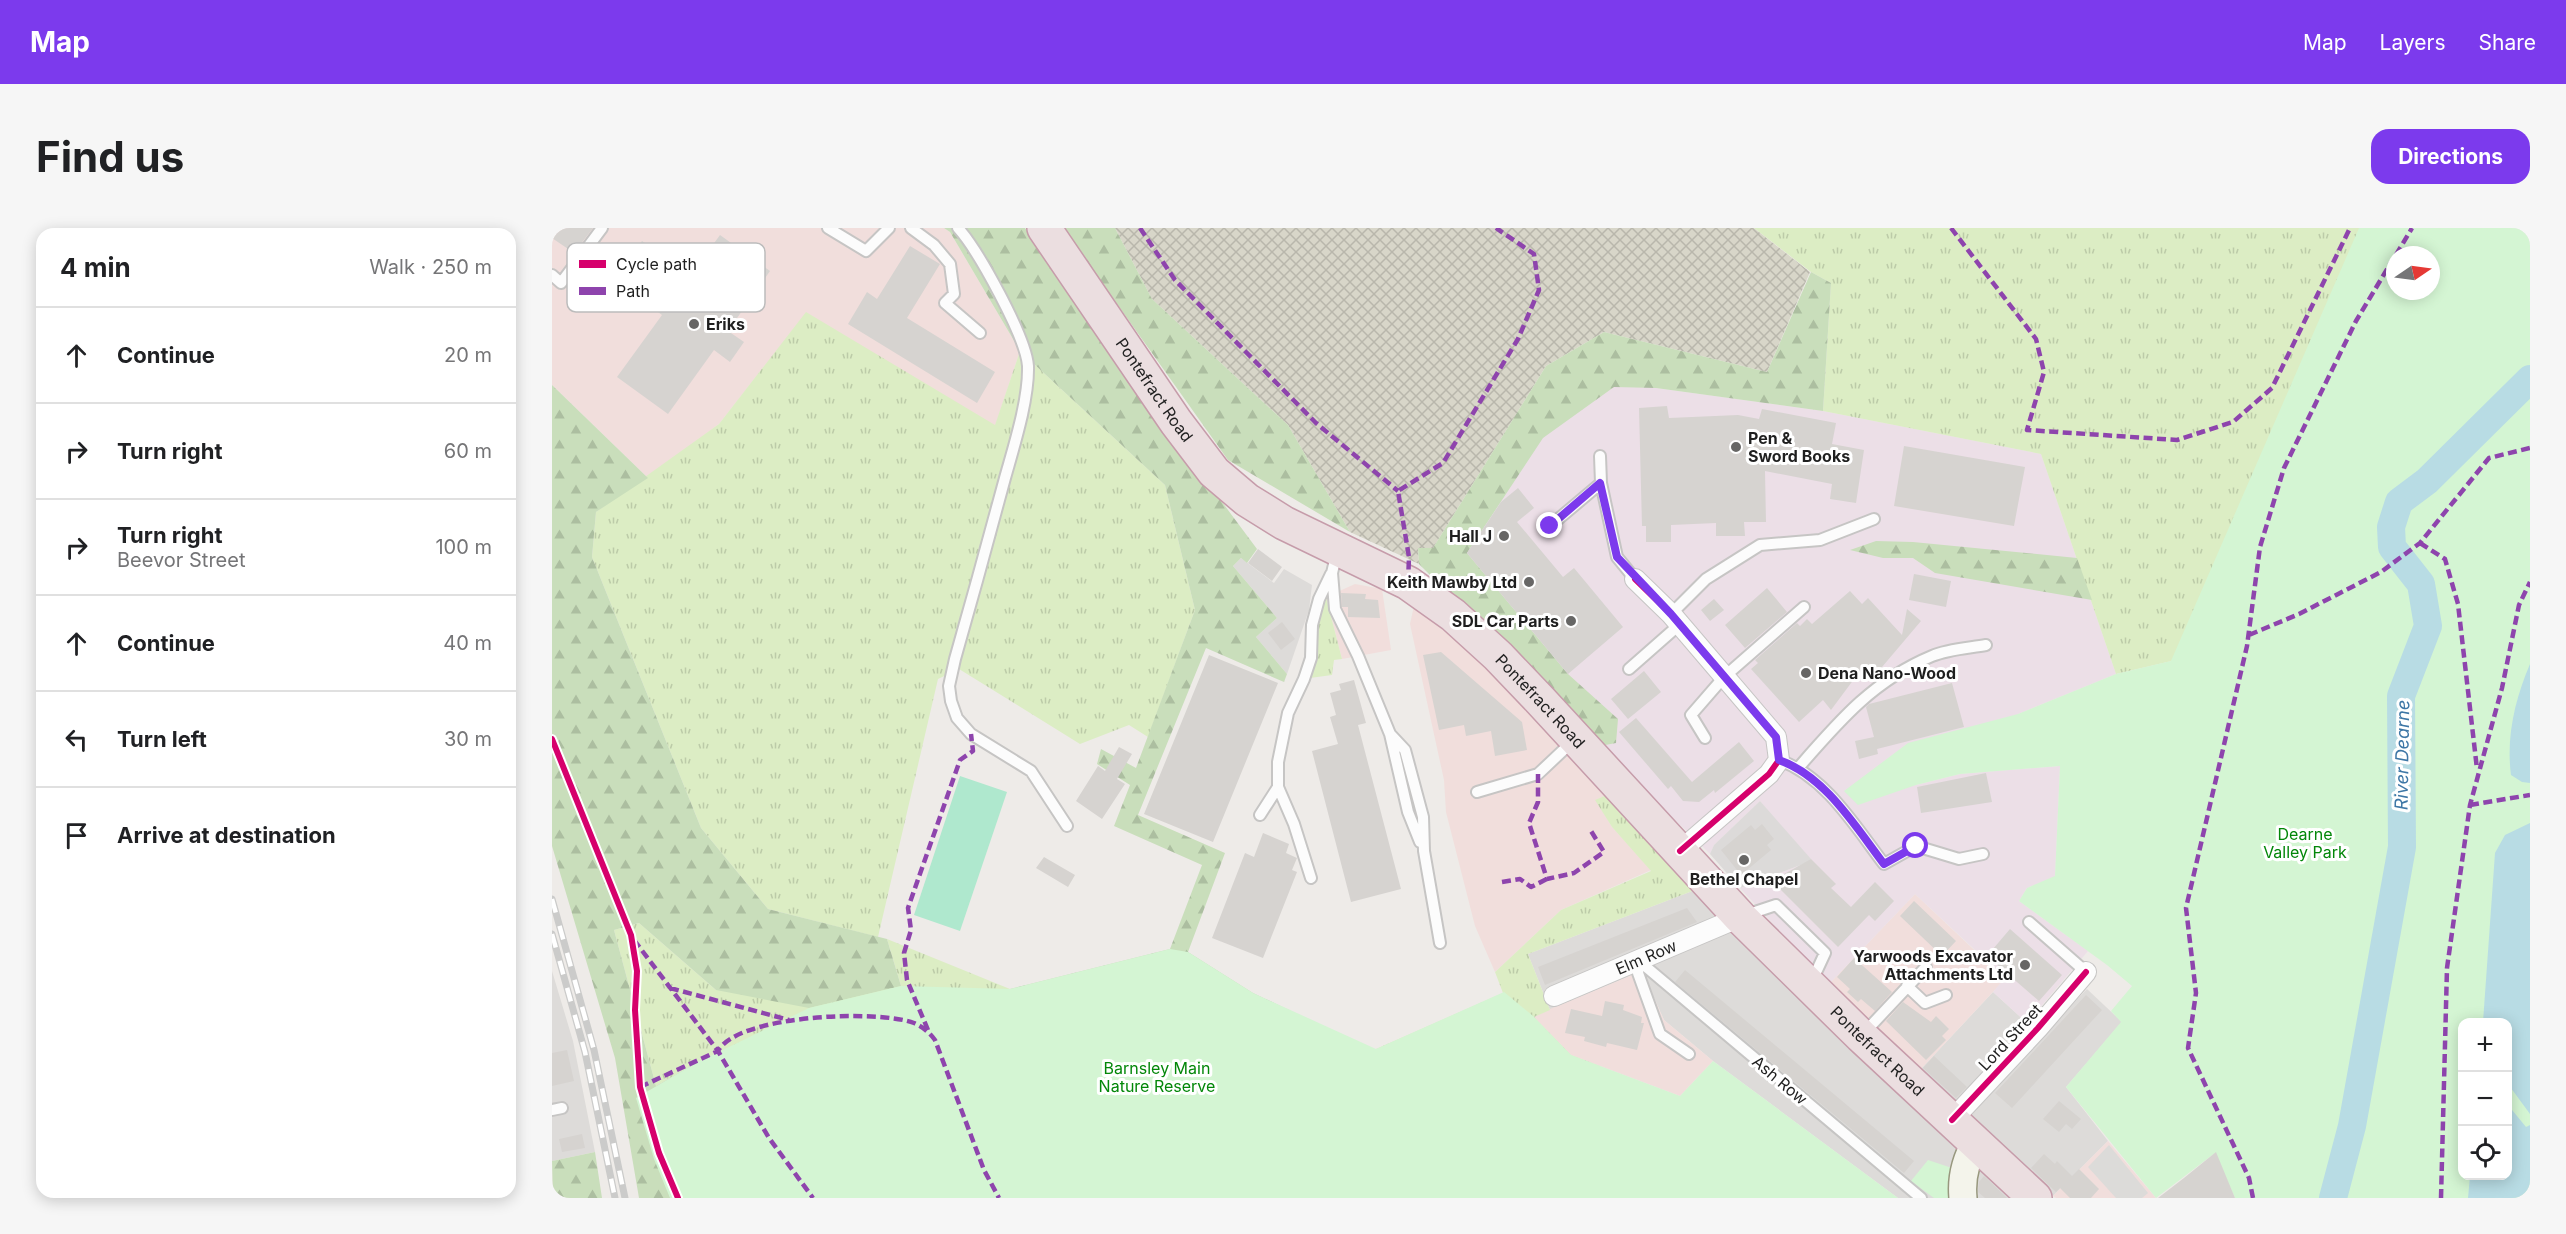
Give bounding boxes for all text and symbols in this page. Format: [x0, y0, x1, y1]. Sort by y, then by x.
text: Map [30, 25, 90, 59]
text: Map [2303, 30, 2347, 55]
text: Layers [2380, 30, 2446, 55]
text: Share [2479, 30, 2536, 55]
button: Directions [2371, 129, 2530, 184]
text: Find us [36, 131, 184, 182]
legend [567, 243, 765, 312]
north arrow [2386, 246, 2440, 300]
text: 4 min [60, 252, 131, 283]
text: Cycle path [616, 254, 697, 274]
text: Walk · 250 m [369, 255, 492, 279]
text: Path [616, 281, 650, 301]
place label: Eriks [706, 314, 745, 334]
marker: Eriks [687, 317, 701, 331]
street label: Pontefract Road [1112, 334, 1197, 446]
icon: ahead [60, 339, 93, 372]
text: Continue [117, 342, 215, 368]
text: 20 m [444, 343, 492, 367]
place label: Pen & Sword Books [1748, 428, 1850, 466]
icon: right [60, 435, 93, 468]
text: Turn right [117, 438, 223, 464]
text: 60 m [444, 439, 492, 463]
marker: Pen & Sword Books [1729, 440, 1743, 454]
route end [1536, 512, 1562, 538]
text: Turn right [117, 522, 223, 548]
place label: Hall J [1449, 526, 1492, 546]
marker: Hall J [1497, 529, 1511, 543]
icon: right [60, 531, 93, 564]
text: 100 m [435, 535, 492, 559]
text: Beevor Street [117, 548, 245, 572]
place label: Keith Mawby Ltd [1387, 572, 1517, 592]
marker: Keith Mawby Ltd [1522, 575, 1536, 589]
place label: SDL Car Parts [1452, 611, 1559, 631]
marker: SDL Car Parts [1564, 614, 1578, 628]
icon: ahead [60, 627, 93, 660]
text: Continue [117, 630, 215, 656]
text: 40 m [443, 631, 492, 655]
street label: Pontefract Road [1491, 650, 1589, 752]
place label: Dena Nano-Wood [1818, 663, 1956, 683]
marker: Dena Nano-Wood [1799, 666, 1813, 680]
water label: River Dearne [2391, 700, 2413, 810]
icon: left [60, 723, 93, 756]
text: Turn left [117, 726, 207, 752]
text: 30 m [444, 727, 492, 751]
icon: arrive [60, 819, 93, 852]
text: Arrive at destination [117, 822, 336, 848]
park label: Dearne Valley Park [2263, 824, 2347, 862]
route start [1902, 832, 1928, 858]
marker: Bethel Chapel [1737, 853, 1751, 867]
place label: Bethel Chapel [1690, 869, 1798, 889]
street label: Elm Row [1612, 935, 1680, 979]
place label: Yarwoods Excavator Attachments Ltd [1853, 946, 2013, 984]
marker: Yarwoods Excavator Attachments Ltd [2018, 958, 2032, 972]
street label: Lord Street [1974, 1000, 2046, 1074]
street label: Pontefract Road [1826, 1002, 1929, 1100]
map controls [2458, 1018, 2512, 1180]
button: + [2458, 1018, 2512, 1072]
street label: Ash Row [1748, 1051, 1812, 1109]
park label: Barnsley Main Nature Reserve [1099, 1058, 1215, 1096]
button: − [2458, 1072, 2512, 1126]
button: locate [2458, 1126, 2512, 1180]

